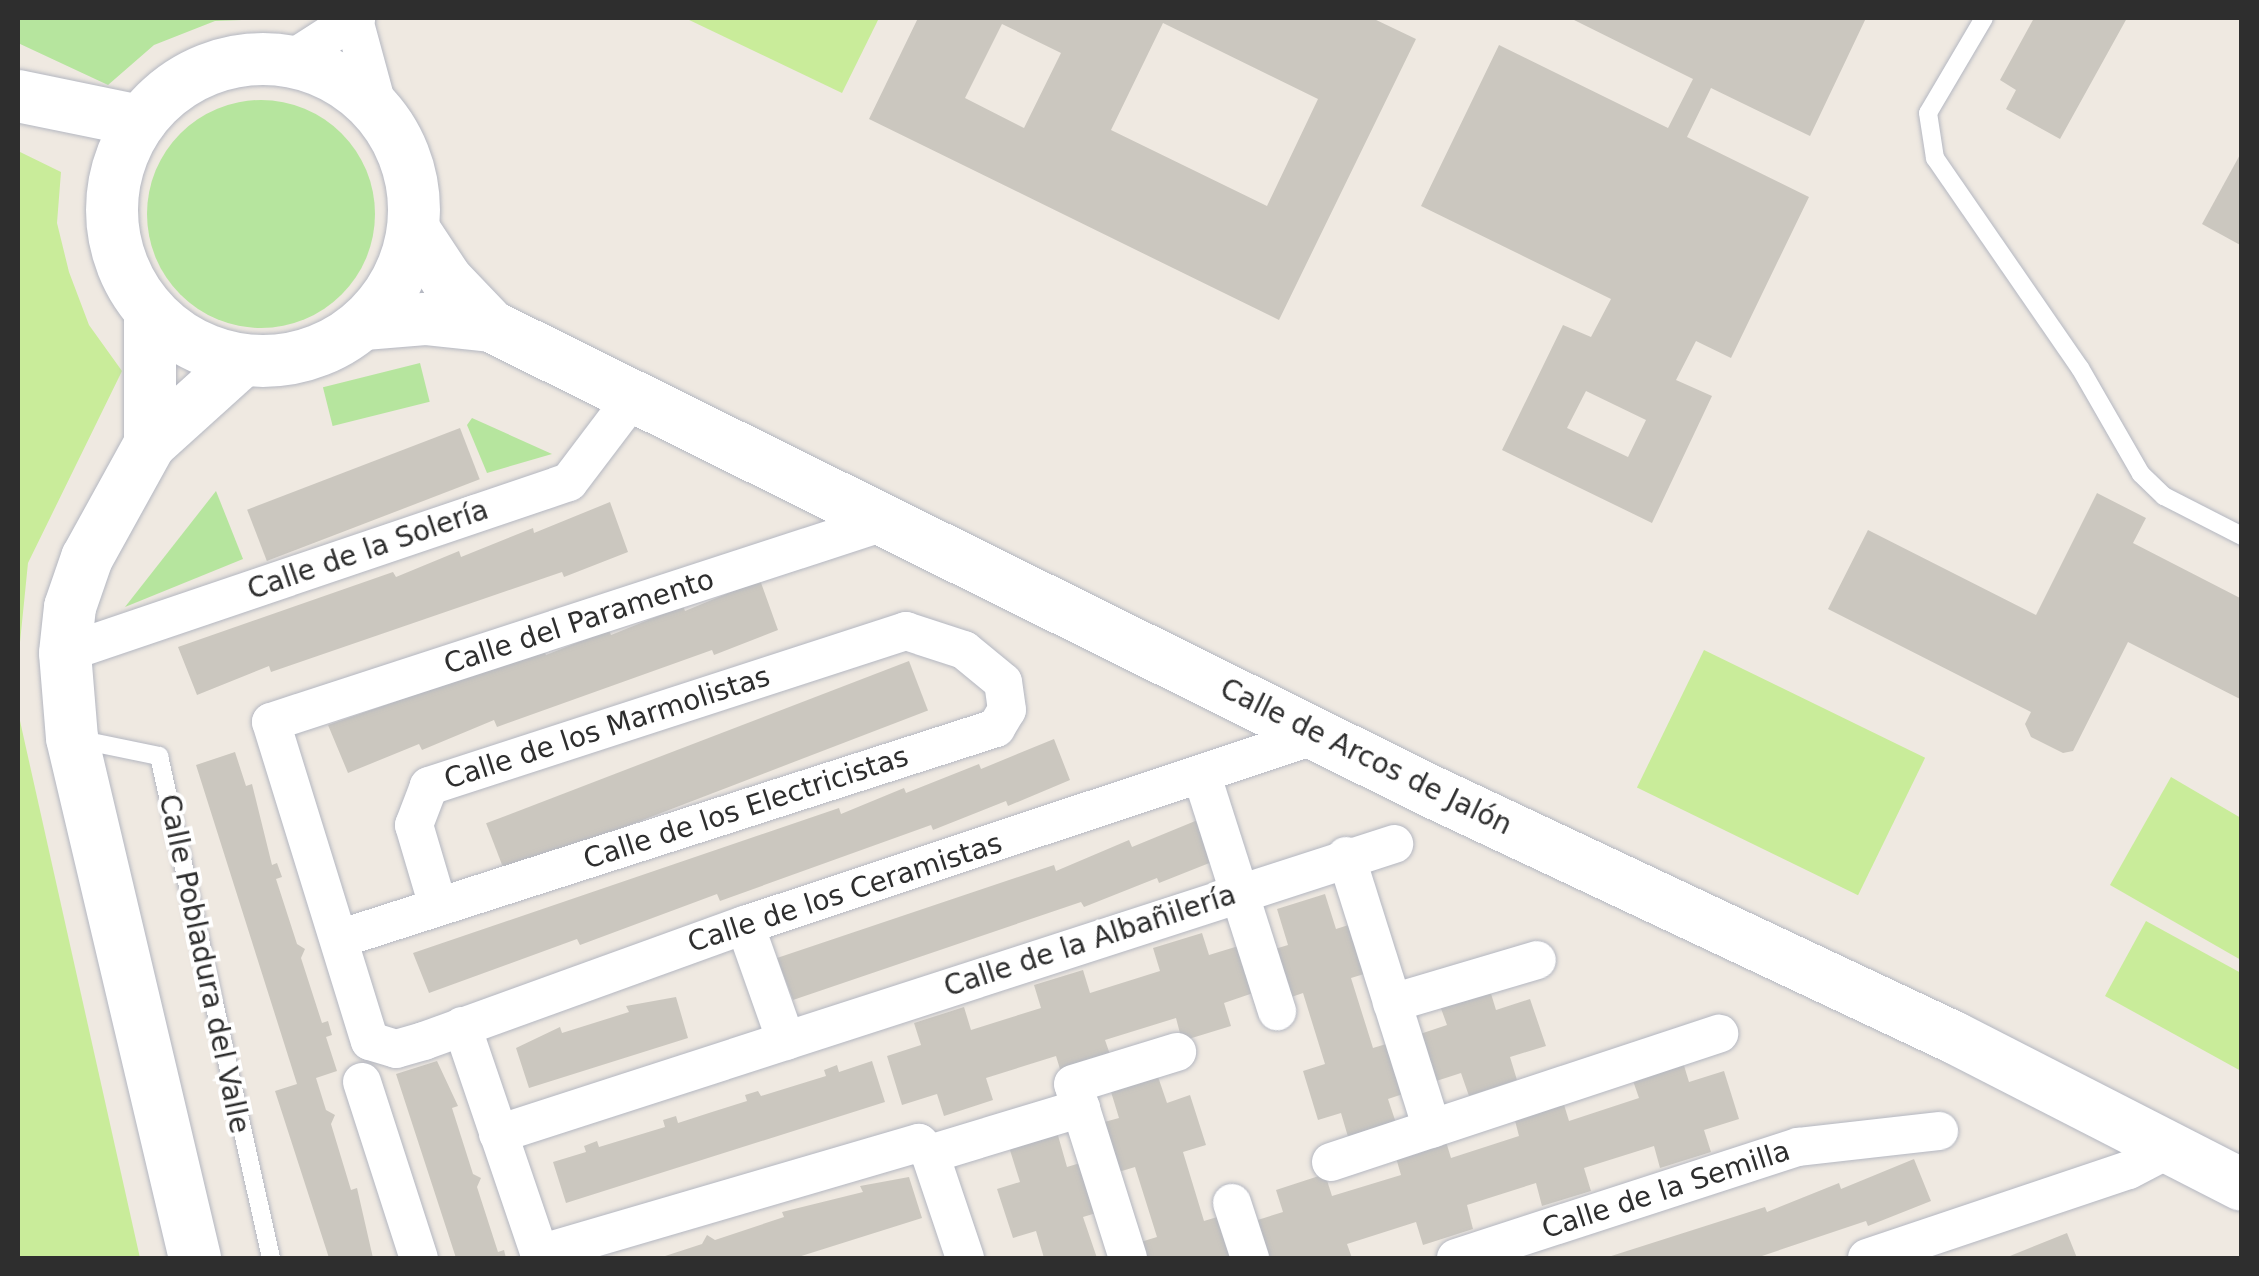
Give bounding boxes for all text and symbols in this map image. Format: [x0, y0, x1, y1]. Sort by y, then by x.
street label: Calle de la Solería [243, 493, 493, 607]
street label: Calle del Paramento [440, 562, 718, 682]
street label: Calle de los Marmolistas [440, 659, 774, 797]
street label: Calle de Arcos de Jalón [1215, 672, 1517, 842]
street label: Calle de los Electricistas [579, 740, 913, 876]
street label: Calle Pobladura del Valle [152, 791, 256, 1137]
street label: Calle de los Ceramistas [684, 826, 1006, 960]
street label: Calle de la Albañilería [940, 878, 1240, 1004]
street label: Calle de la Semilla [1538, 1134, 1794, 1246]

